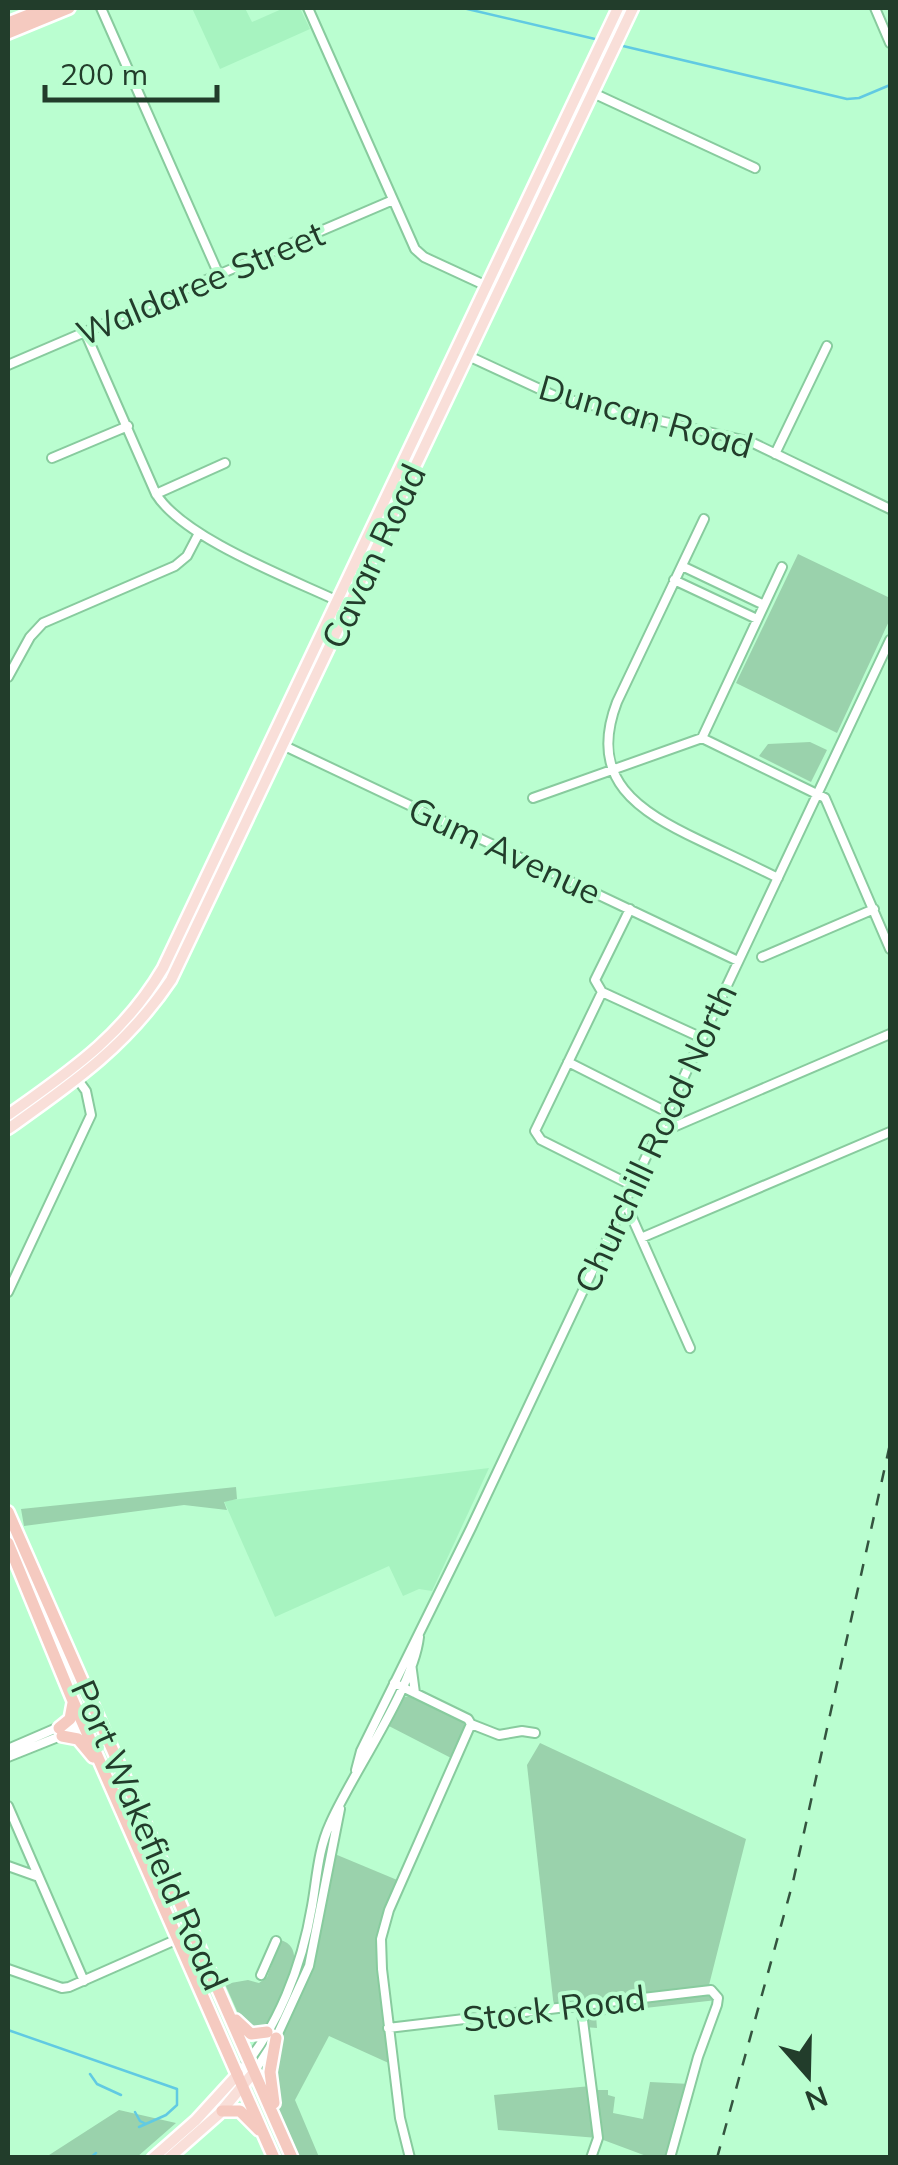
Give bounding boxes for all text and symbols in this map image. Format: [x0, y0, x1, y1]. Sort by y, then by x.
scale bar [45, 40, 218, 102]
text: 200 m [60, 55, 148, 93]
street label: Waldaree Street [70, 211, 330, 355]
street label: Duncan Road [534, 364, 758, 468]
street label: Cavan Road [311, 457, 435, 655]
street label: Gum Avenue [402, 786, 608, 914]
street label: Churchill Road North [564, 976, 746, 1300]
street label: Port Wakefield Road [62, 1673, 238, 1997]
street label: Stock Road [460, 1975, 648, 2041]
north arrow [758, 2025, 858, 2125]
text: N [801, 2079, 833, 2119]

